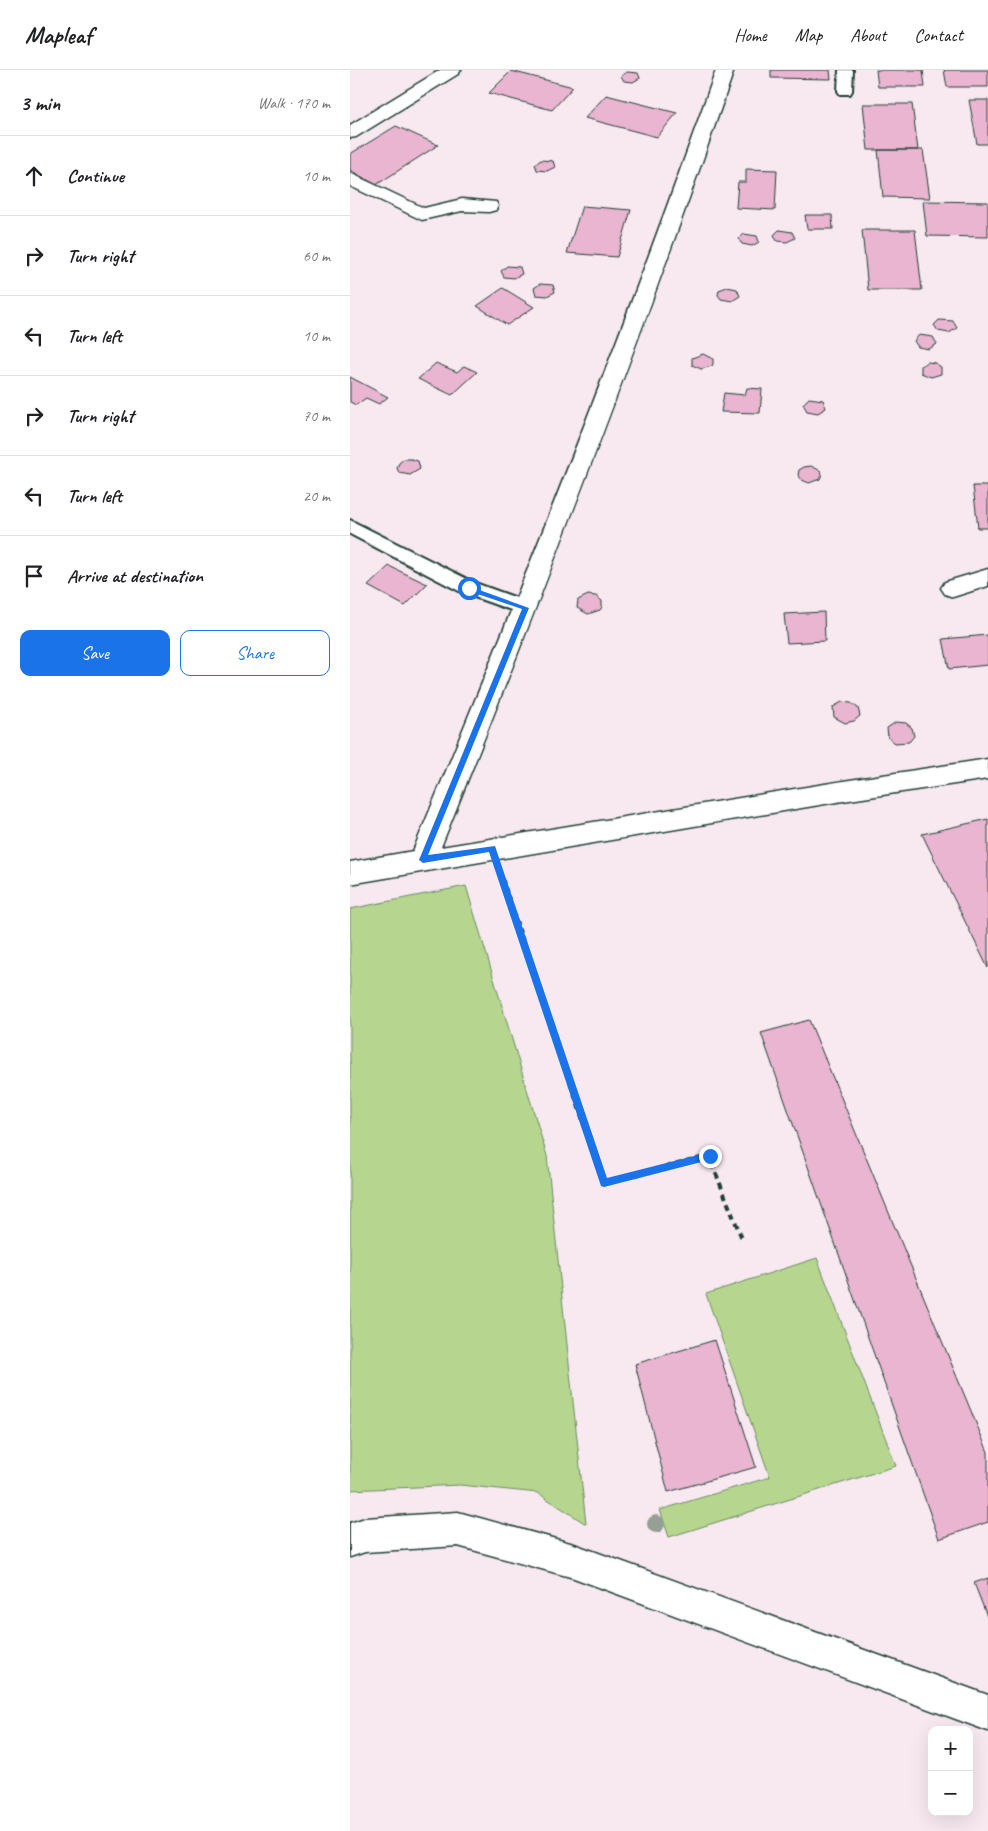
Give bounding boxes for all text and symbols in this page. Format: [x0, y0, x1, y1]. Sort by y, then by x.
text: Mapleaf [25, 20, 92, 50]
text: Home [734, 24, 767, 46]
text: Map [795, 24, 822, 46]
text: About [850, 24, 886, 46]
text: Contact [914, 24, 963, 46]
text: 3 min [20, 90, 60, 116]
text: Walk · 170 m [258, 93, 330, 113]
icon: ahead [20, 162, 48, 190]
text: Continue [67, 164, 124, 188]
text: 10 m [303, 166, 330, 186]
icon: right [20, 242, 48, 270]
text: Turn right [67, 244, 134, 268]
text: 60 m [303, 246, 330, 266]
icon: left [20, 322, 48, 350]
text: Turn left [67, 324, 122, 348]
text: 10 m [303, 326, 330, 346]
icon: right [20, 402, 48, 430]
text: Turn right [67, 404, 134, 428]
text: 70 m [303, 406, 330, 426]
icon: left [20, 482, 48, 510]
text: Turn left [67, 484, 122, 508]
text: 20 m [303, 486, 330, 506]
icon: arrive [20, 562, 48, 590]
text: Arrive at destination [67, 564, 203, 588]
route start [458, 577, 481, 600]
button: Save [20, 630, 170, 676]
button: Share [180, 630, 330, 676]
route end [699, 1145, 722, 1168]
map controls [928, 1726, 973, 1816]
button: + [928, 1726, 973, 1771]
button: − [928, 1771, 973, 1816]

